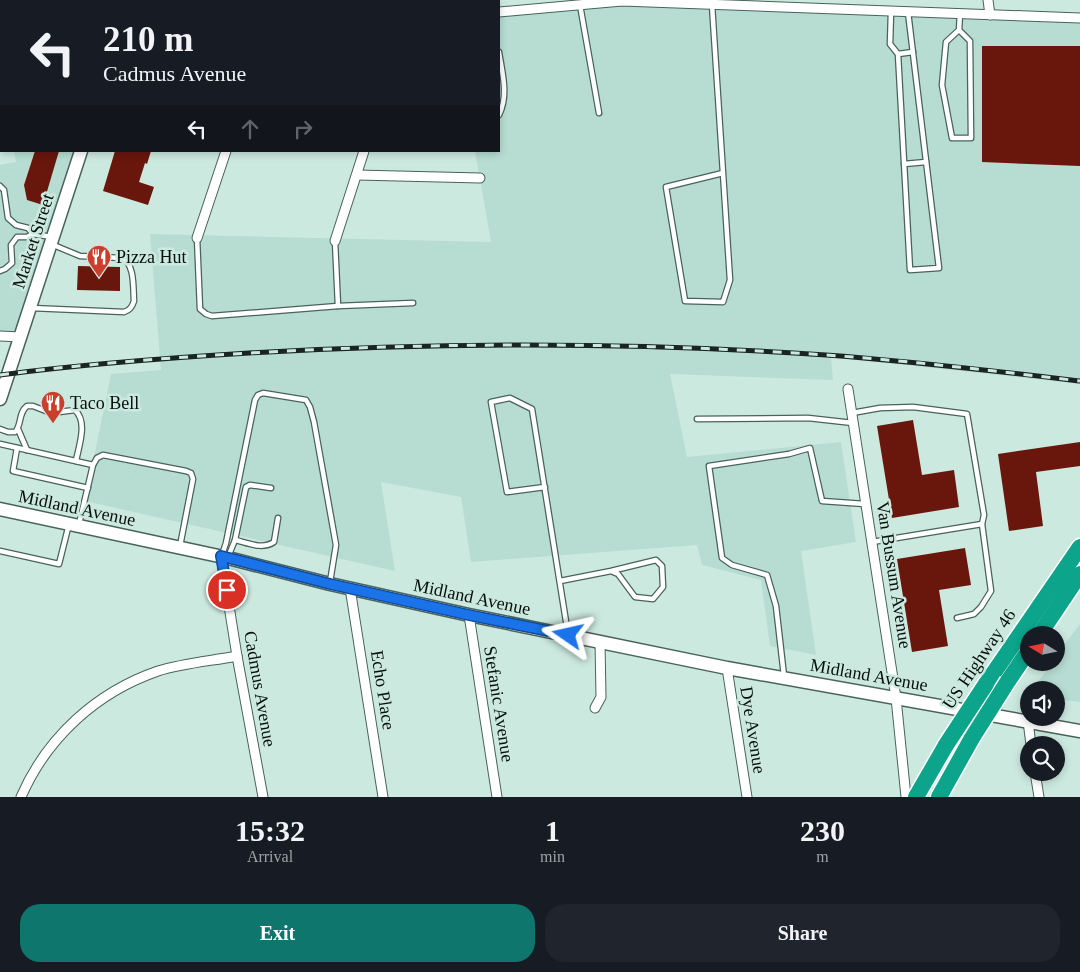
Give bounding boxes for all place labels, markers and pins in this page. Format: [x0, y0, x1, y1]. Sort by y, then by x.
restaurant icon: Pizza Hut [86, 244, 112, 278]
place label: Pizza Hut [116, 247, 186, 267]
restaurant icon: Taco Bell [40, 390, 66, 424]
place label: Taco Bell [70, 393, 139, 413]
pin [206, 569, 248, 611]

